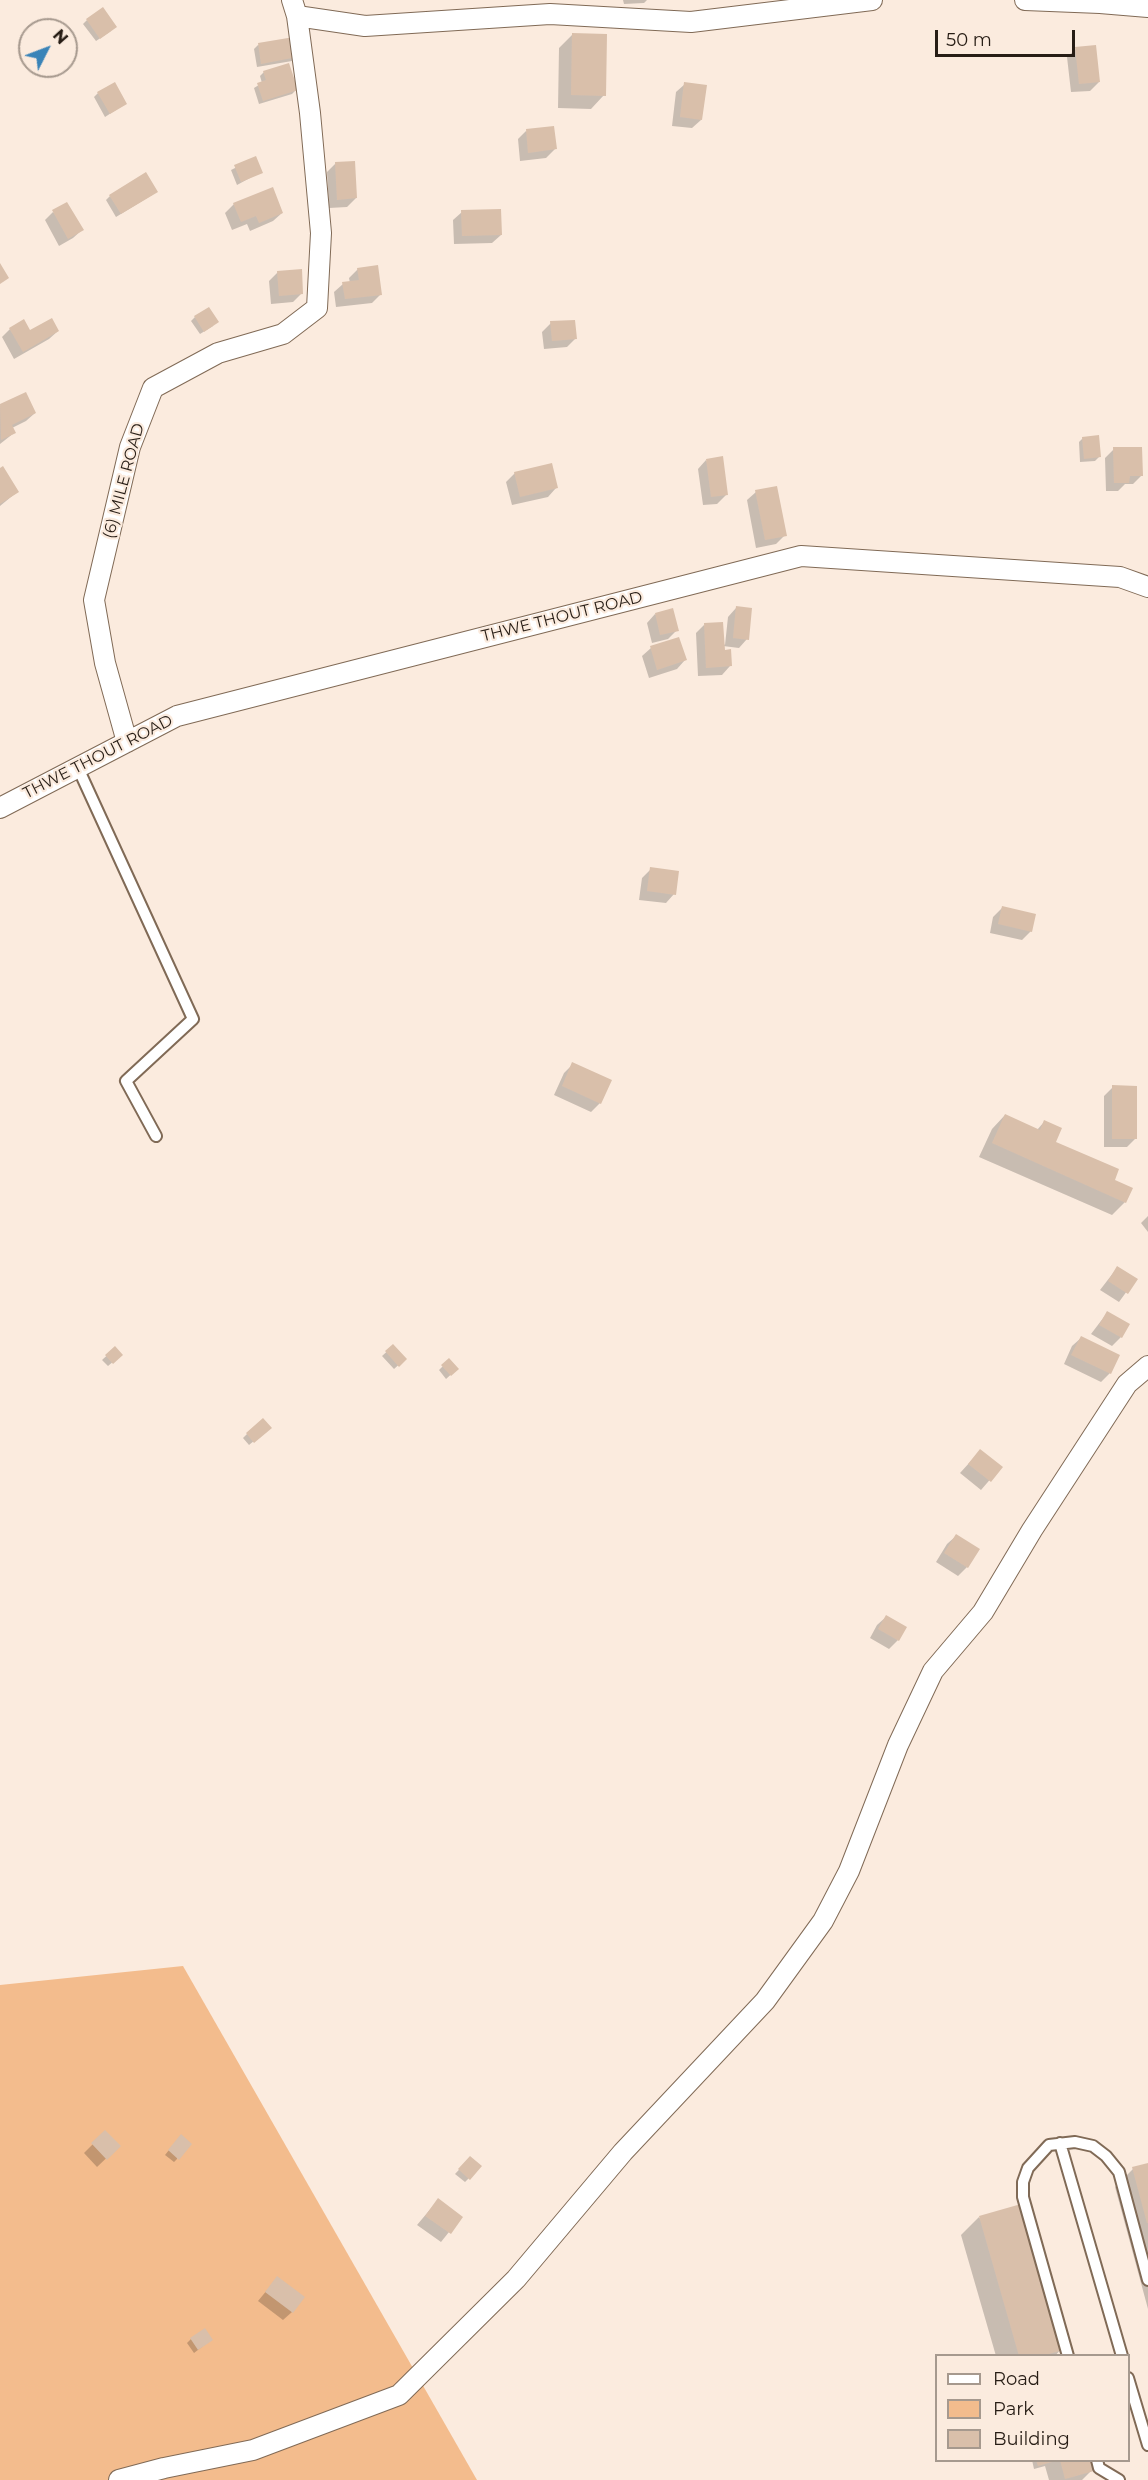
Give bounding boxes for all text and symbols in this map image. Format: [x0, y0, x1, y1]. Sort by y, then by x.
north arrow [18, 18, 78, 78]
scale bar [938, 18, 1078, 56]
text: N [49, 26, 72, 48]
text: 50 m [946, 29, 992, 51]
street label: (6) MILE ROAD [99, 421, 149, 541]
street label: THWE THOUT ROAD [479, 588, 645, 646]
street label: THWE THOUT ROAD [20, 711, 176, 803]
legend [935, 2354, 1130, 2462]
text: Road [993, 2368, 1040, 2390]
text: Park [993, 2398, 1034, 2420]
text: Building [993, 2428, 1070, 2450]

